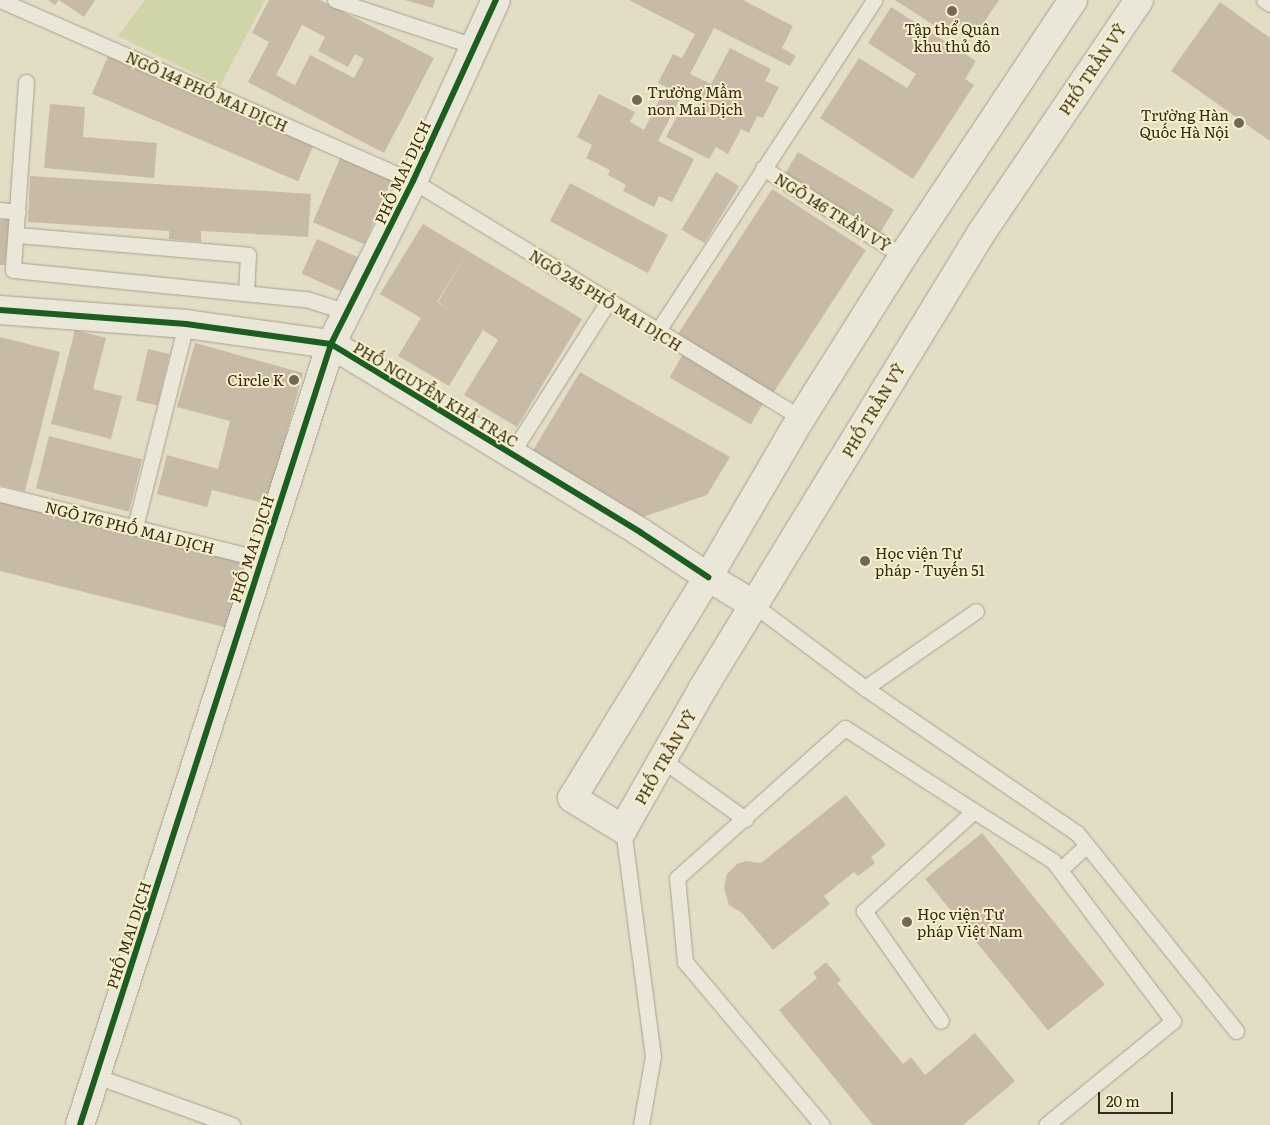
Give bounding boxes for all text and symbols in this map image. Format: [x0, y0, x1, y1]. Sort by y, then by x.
marker: Tập thể Quân khu thủ đô [946, 5, 958, 17]
place label: Tập thể Quân khu thủ đô [904, 19, 1000, 54]
street label: PHỐ TRẦN VỸ [1055, 20, 1129, 118]
street label: NGÕ 144 PHỐ MAI DỊCH [123, 47, 291, 135]
place label: Trường Mầm non Mai Dịch [647, 82, 743, 117]
marker: Trường Mầm non Mai Dịch [631, 94, 643, 106]
place label: Trường Hàn Quốc Hà Nội [1140, 105, 1229, 140]
street label: PHỐ MAI DỊCH [370, 117, 434, 227]
marker: Trường Hàn Quốc Hà Nội [1233, 117, 1245, 129]
street label: NGÕ 146 TRẦN VỸ [772, 169, 894, 255]
street label: NGÕ 245 PHỐ MAI DỊCH [526, 246, 686, 354]
street label: PHỐ NGUYỄN KHẢ TRẠC [350, 338, 522, 450]
street label: PHỐ TRẦN VỸ [838, 360, 908, 460]
place label: Circle K [227, 371, 284, 389]
marker: Circle K [288, 374, 300, 386]
street label: PHỐ MAI DỊCH [225, 493, 277, 605]
street label: NGÕ 176 PHỐ MAI DỊCH [43, 497, 217, 557]
place label: Học viện Tư pháp - Tuyến 51 [875, 543, 985, 578]
marker: Học viện Tư pháp - Tuyến 51 [859, 555, 871, 567]
street label: PHỐ TRẦN VỸ [631, 706, 699, 808]
street label: PHỐ MAI DỊCH [102, 879, 154, 991]
place label: Học viện Tư pháp Việt Nam [917, 904, 1023, 939]
marker: Học viện Tư pháp Việt Nam [901, 916, 913, 928]
scale bar [1100, 1082, 1175, 1114]
text: 20 m [1106, 1089, 1140, 1112]

